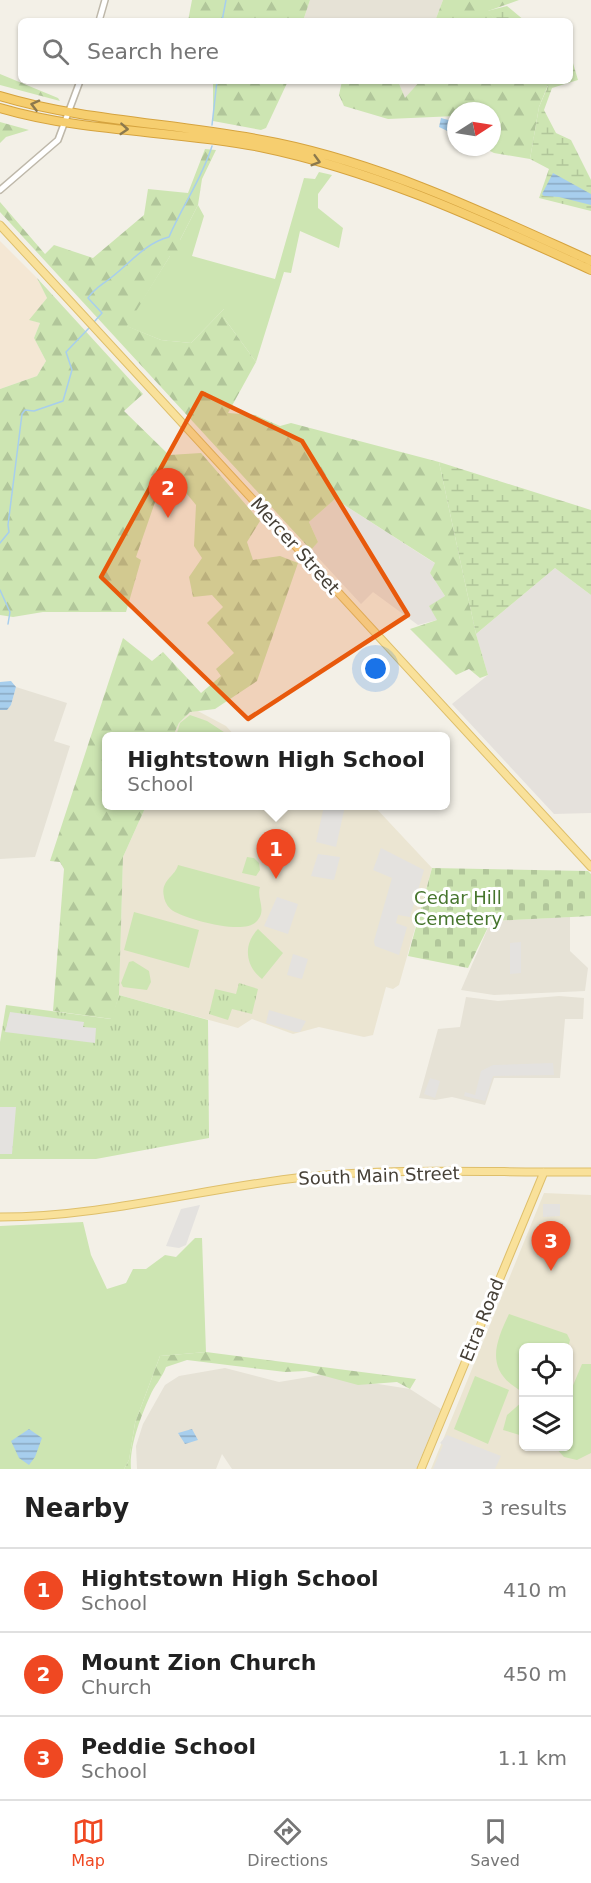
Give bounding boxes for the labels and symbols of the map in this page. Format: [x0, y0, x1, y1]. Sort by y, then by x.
one-way arrow [30, 100, 40, 113]
north arrow [447, 102, 501, 156]
one-way arrow [120, 123, 129, 136]
one-way arrow [311, 154, 321, 167]
pin: 2 [148, 468, 188, 518]
street label: Mercer Street [247, 493, 344, 598]
your location [361, 654, 390, 683]
pin: 1 [256, 830, 296, 879]
park label: Cedar Hill Cemetery [414, 887, 503, 929]
street label: South Main Street [298, 1162, 460, 1189]
pin: 3 [532, 1222, 570, 1271]
street label: Etra Road [455, 1275, 508, 1364]

